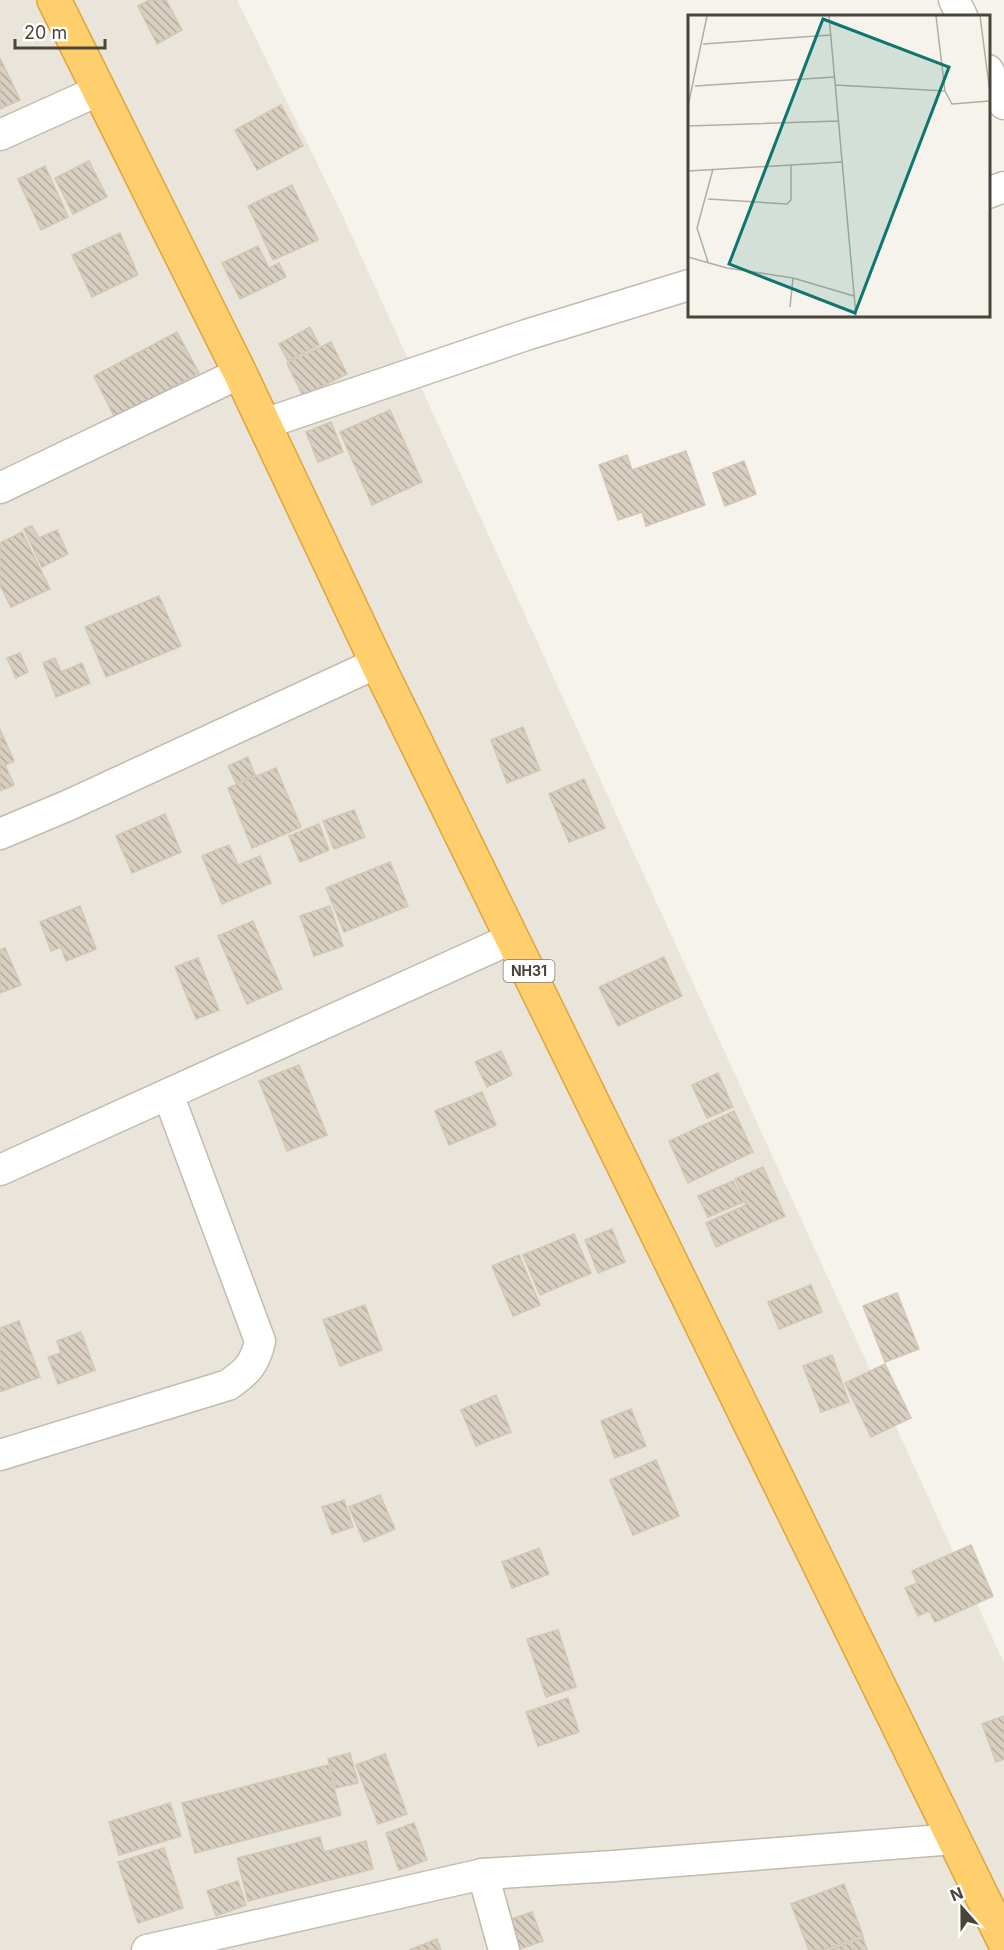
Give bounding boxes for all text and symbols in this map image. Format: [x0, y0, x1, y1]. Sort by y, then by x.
scale bar [15, 12, 105, 50]
inset map [688, 15, 989, 316]
text: 20 m [24, 22, 67, 43]
road number: NH31 [504, 960, 554, 982]
north arrow [932, 1878, 992, 1938]
text: N [947, 1882, 966, 1906]

